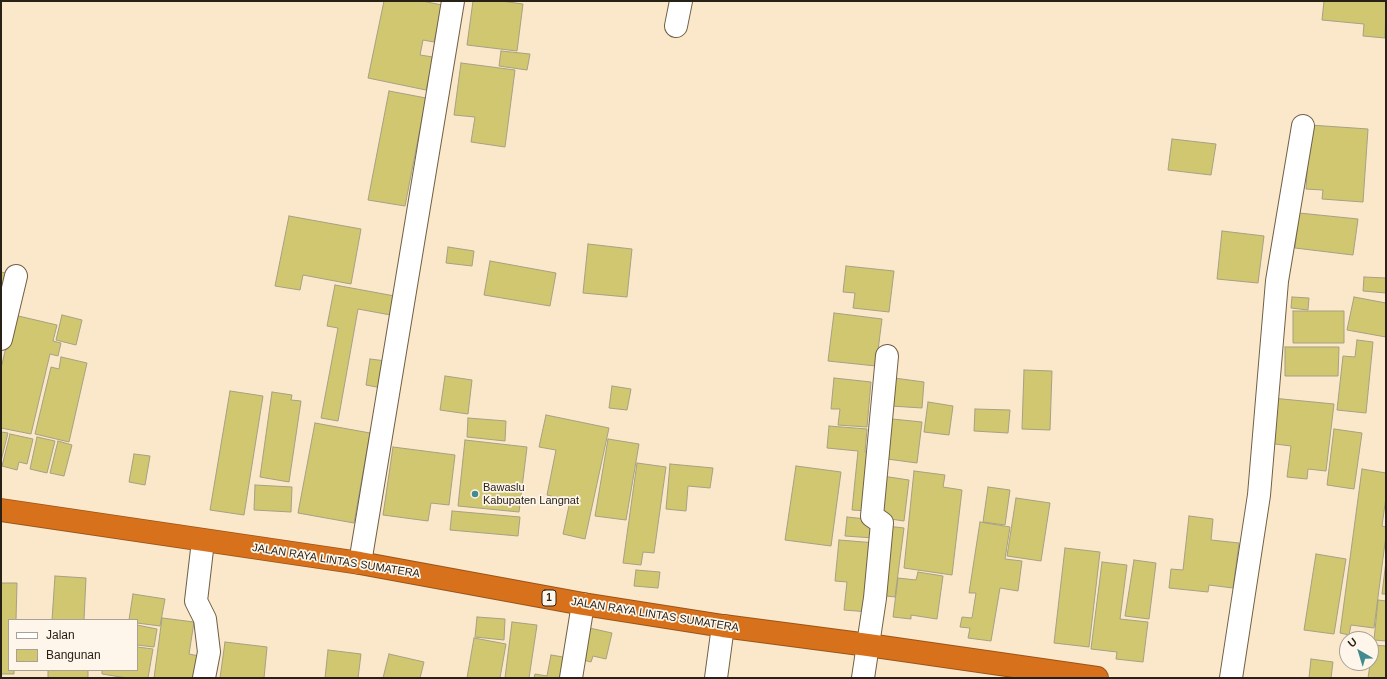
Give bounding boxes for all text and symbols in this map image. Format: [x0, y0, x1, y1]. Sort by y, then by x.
place label: Bawaslu Kabupaten Langnat [483, 481, 579, 507]
marker: Bawaslu Kabupaten Langnat [470, 489, 480, 499]
street label: JALAN RAYA LINTAS SUMATERA [251, 541, 421, 581]
road number: 1 [542, 590, 556, 606]
street label: JALAN RAYA LINTAS SUMATERA [570, 595, 740, 635]
legend [8, 619, 138, 671]
text: Jalan [46, 628, 75, 642]
north arrow [1339, 631, 1379, 671]
text: U [1345, 635, 1359, 650]
text: Bangunan [46, 648, 101, 662]

